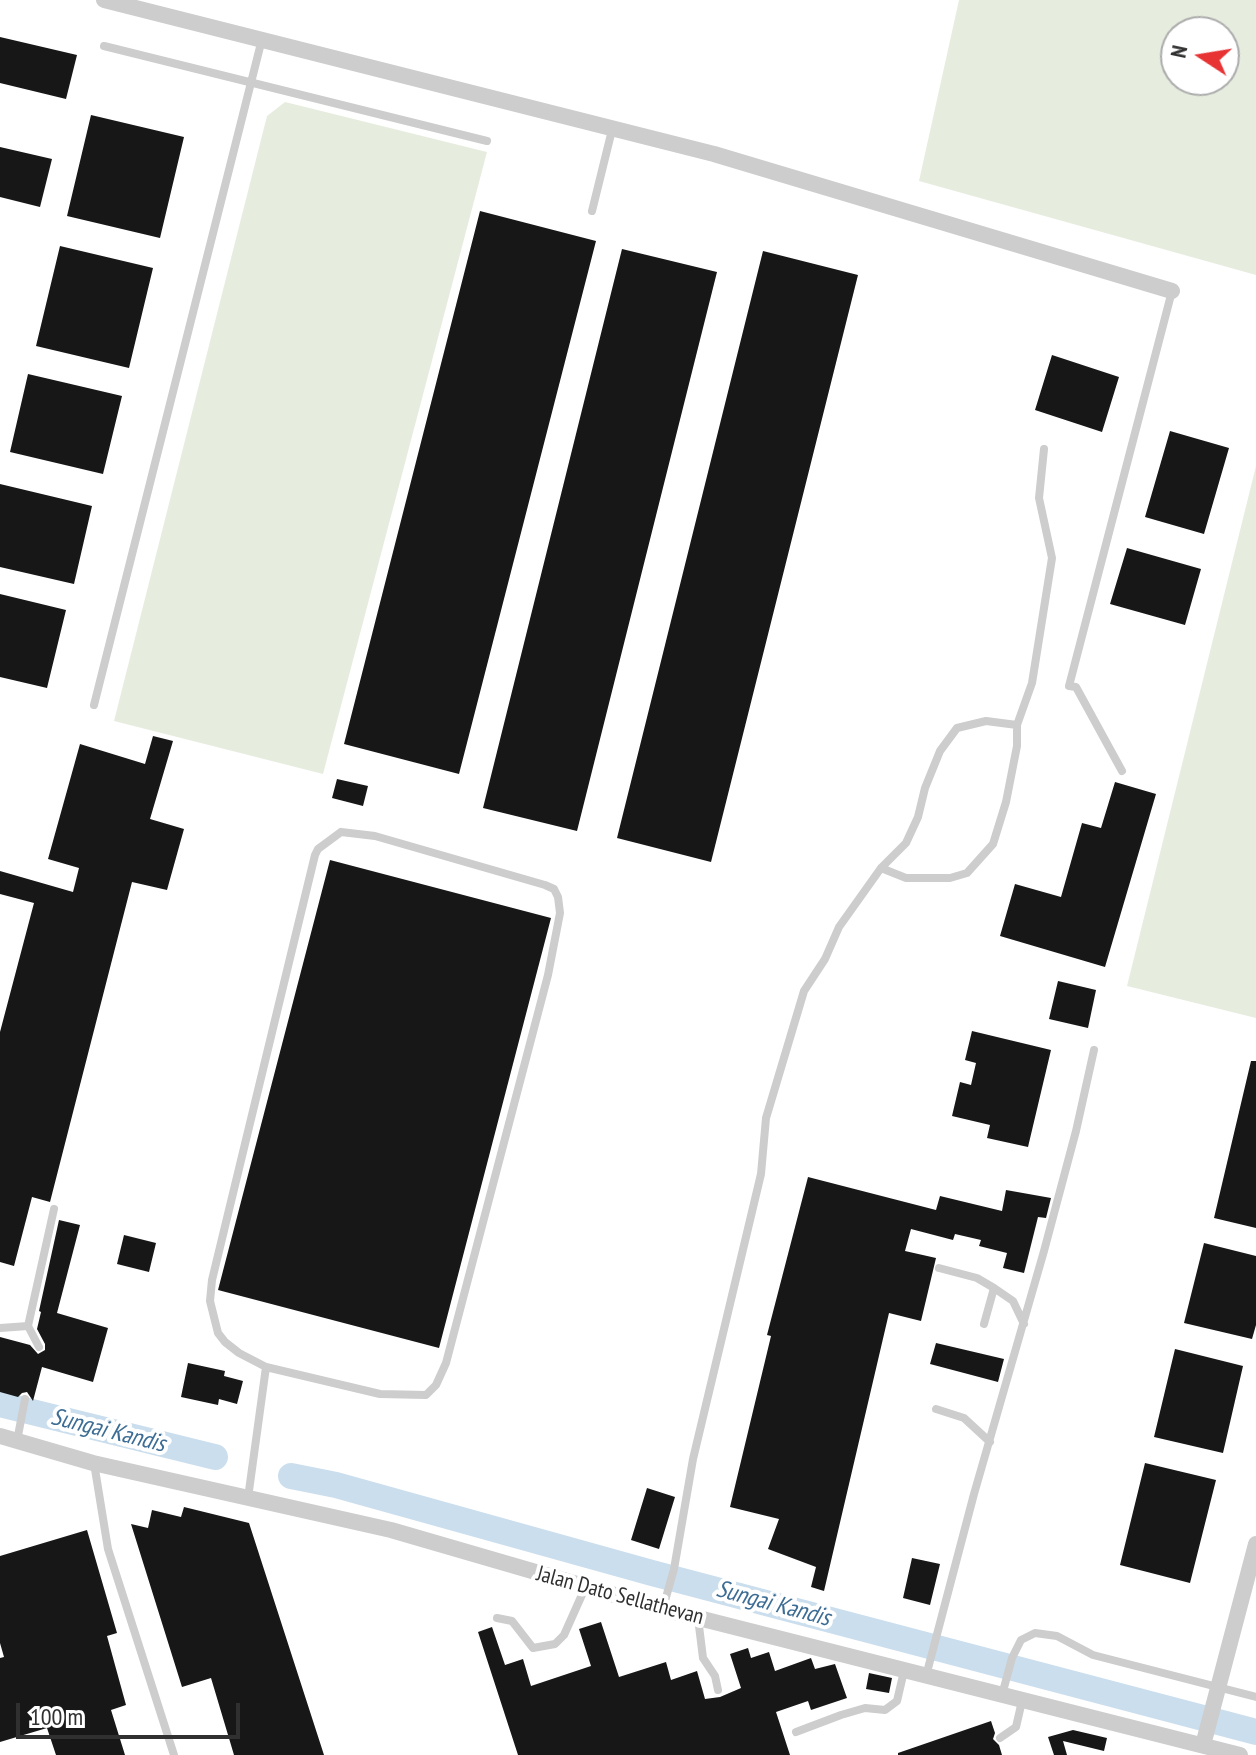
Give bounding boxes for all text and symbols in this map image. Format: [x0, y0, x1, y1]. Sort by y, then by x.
north arrow [1160, 16, 1240, 96]
text: N [1164, 43, 1193, 60]
water label: Sungai Kandis [48, 1403, 168, 1459]
street label: Jalan Dato Sellathevan [534, 1561, 706, 1631]
water label: Sungai Kandis [713, 1575, 833, 1633]
scale bar [20, 1687, 244, 1737]
text: 100 m [30, 1701, 83, 1732]

